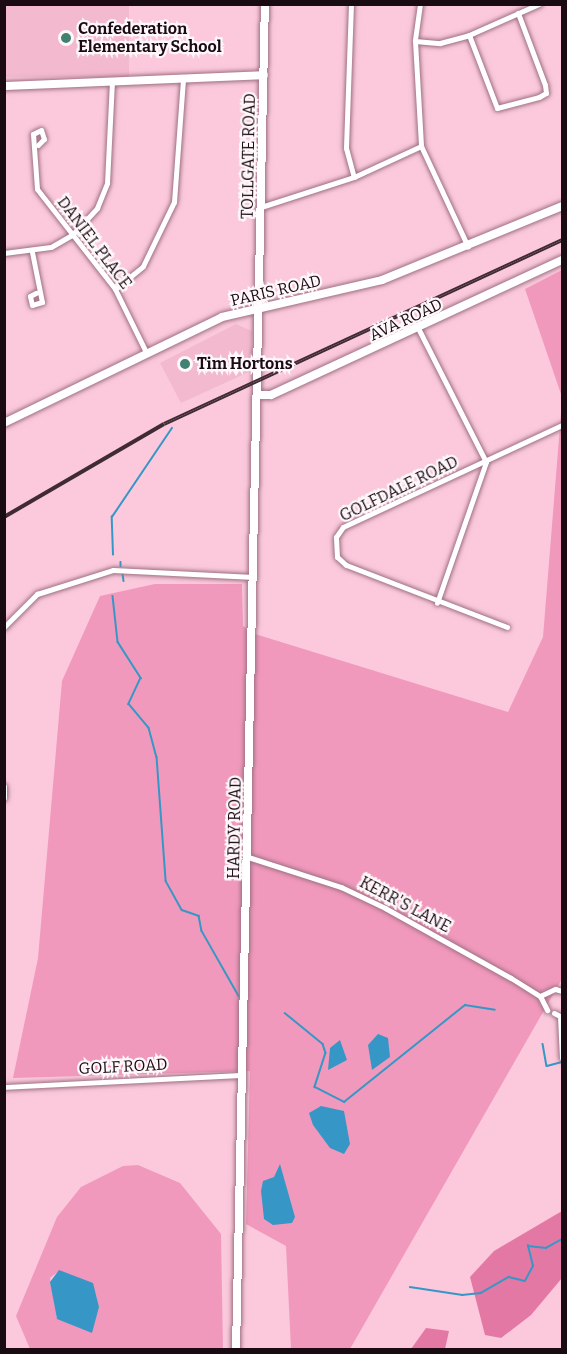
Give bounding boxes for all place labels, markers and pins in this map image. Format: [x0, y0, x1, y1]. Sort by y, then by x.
place label: Confederation Elementary School [78, 19, 222, 57]
marker: Confederation Elementary School [59, 31, 73, 45]
place label: Tim Hortons [197, 354, 293, 374]
marker: Tim Hortons [178, 357, 192, 371]

